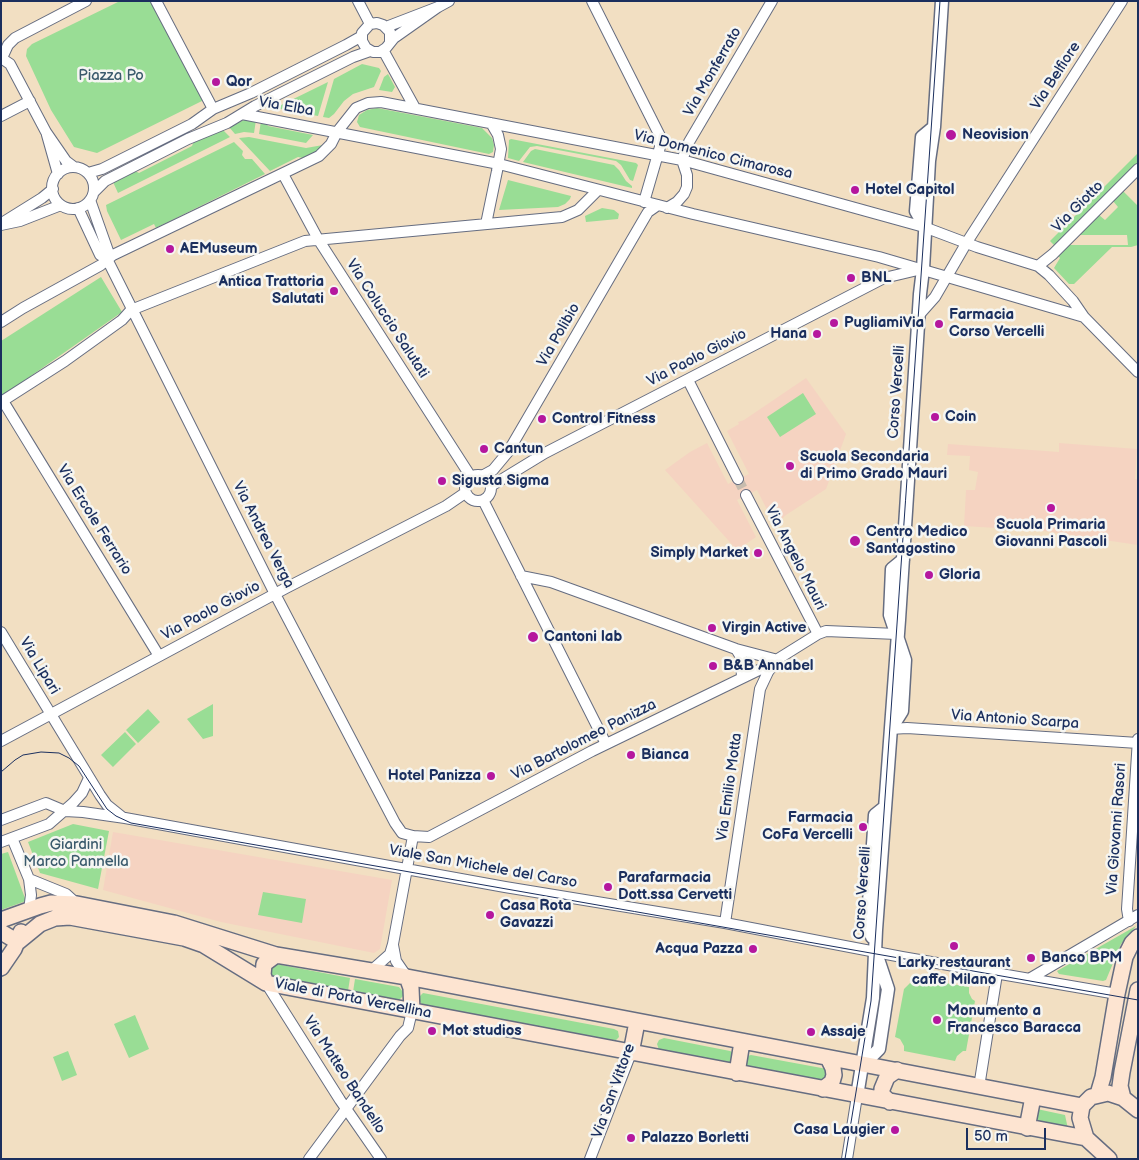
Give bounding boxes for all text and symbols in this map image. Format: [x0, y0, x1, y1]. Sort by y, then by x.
street label: Via Monferrato [680, 24, 746, 120]
street label: Via Belfiore [1027, 39, 1085, 113]
park label: Piazza Po [78, 67, 144, 85]
place label: Qor [226, 73, 252, 91]
marker: Qor [210, 76, 222, 88]
street label: Via Elba [257, 93, 315, 121]
place label: Neovision [962, 126, 1029, 144]
street label: Via Domenico Cimarosa [632, 127, 794, 183]
marker: Neovision [944, 128, 958, 142]
street label: Via Giotto [1048, 177, 1108, 237]
place label: Hotel Capitol [865, 181, 955, 199]
marker: Hotel Capitol [849, 184, 861, 196]
place label: AEMuseum [180, 240, 257, 258]
marker: AEMuseum [164, 243, 176, 255]
street label: Via Coluccio Salutati [342, 256, 432, 382]
place label: BNL [861, 269, 891, 287]
marker: BNL [845, 272, 857, 284]
place label: Antica Trattoria Salutati [219, 273, 324, 308]
marker: Antica Trattoria Salutati [328, 285, 340, 297]
street label: Via Polibio [534, 300, 584, 370]
place label: Farmacia Corso Vercelli [949, 306, 1045, 341]
place label: PugliamiVia [844, 314, 924, 332]
marker: PugliamiVia [828, 317, 840, 329]
marker: Farmacia Corso Vercelli [933, 318, 945, 330]
street label: Via Paolo Giovio [644, 325, 750, 391]
place label: Hana [770, 325, 807, 343]
marker: Hana [811, 328, 823, 340]
street label: Corso Vercelli [885, 345, 909, 439]
place label: Coin [945, 408, 976, 426]
place label: Control Fitness [552, 410, 656, 428]
marker: Coin [929, 411, 941, 423]
marker: Control Fitness [536, 413, 548, 425]
place label: Cantun [494, 440, 543, 458]
marker: Cantun [478, 443, 490, 455]
place label: Scuola Secondaria di Primo Grado Mauri [800, 448, 947, 483]
marker: Scuola Secondaria di Primo Grado Mauri [784, 460, 796, 472]
street label: Via Ercole Ferrario [53, 461, 135, 579]
place label: Sigusta Sigma [452, 472, 549, 490]
marker: Sigusta Sigma [436, 475, 448, 487]
street label: Via Andrea Verga [228, 479, 298, 591]
marker: Scuola Primaria Giovanni Pascoli [1045, 502, 1057, 514]
street label: Via Angelo Mauri [761, 503, 829, 613]
place label: Scuola Primaria Giovanni Pascoli [995, 516, 1107, 551]
place label: Centro Medico Santagostino [866, 523, 968, 558]
marker: Centro Medico Santagostino [848, 534, 862, 548]
place label: Simply Market [650, 544, 748, 562]
marker: Simply Market [752, 547, 764, 559]
place label: Gloria [939, 566, 981, 584]
marker: Gloria [923, 569, 935, 581]
street label: Via Paolo Giovio [158, 577, 264, 645]
place label: Virgin Active [722, 619, 806, 637]
marker: Virgin Active [706, 622, 718, 634]
place label: Cantoni lab [544, 628, 622, 646]
marker: Cantoni lab [526, 630, 540, 644]
street label: Via Lipari [15, 634, 63, 698]
place label: B&B Annabel [723, 657, 814, 675]
marker: B&B Annabel [707, 660, 719, 672]
street label: Via Bartolomeo Panizza [509, 696, 659, 784]
street label: Via Antonio Scarpa [950, 707, 1080, 733]
street label: Via Emilio Motta [713, 732, 747, 842]
place label: Bianca [641, 746, 689, 764]
marker: Bianca [625, 749, 637, 761]
street label: Via Giovanni Rasori [1103, 762, 1131, 896]
place label: Hotel Panizza [388, 767, 481, 785]
marker: Hotel Panizza [485, 770, 497, 782]
place label: Farmacia CoFa Vercelli [762, 809, 853, 844]
marker: Farmacia CoFa Vercelli [857, 821, 869, 833]
park label: Giardini Marco Pannella [23, 836, 129, 871]
street label: Viale San Michele del Carso [388, 842, 578, 892]
street label: Corso Vercelli [851, 846, 875, 940]
place label: Parafarmacia Dott.ssa Cervetti [618, 869, 732, 904]
marker: Parafarmacia Dott.ssa Cervetti [602, 881, 614, 893]
place label: Casa Rota Gavazzi [500, 897, 572, 932]
marker: Casa Rota Gavazzi [484, 909, 496, 921]
place label: Acqua Pazza [656, 940, 743, 958]
marker: Larky restaurant caffe Milano [948, 940, 960, 952]
marker: Acqua Pazza [747, 943, 759, 955]
place label: Banco BPM [1041, 949, 1122, 967]
marker: Banco BPM [1025, 952, 1037, 964]
place label: Larky restaurant caffe Milano [898, 954, 1010, 989]
street label: Viale di Porta Vercellina [273, 975, 433, 1023]
place label: Monumento a Francesco Baracca [947, 1002, 1081, 1037]
street label: Via Matteo Bandello [299, 1013, 389, 1137]
marker: Monumento a Francesco Baracca [931, 1014, 943, 1026]
place label: Mot studios [442, 1022, 522, 1040]
place label: Assaje [821, 1023, 866, 1041]
marker: Mot studios [426, 1025, 438, 1037]
marker: Assaje [805, 1026, 817, 1038]
street label: Via San Vittore [589, 1041, 639, 1141]
scale bar [969, 1118, 1049, 1150]
place label: Casa Laugier [793, 1121, 885, 1139]
marker: Casa Laugier [889, 1124, 901, 1136]
text: 50 m [974, 1127, 1008, 1146]
place label: Palazzo Borletti [641, 1129, 749, 1147]
marker: Palazzo Borletti [625, 1132, 637, 1144]

